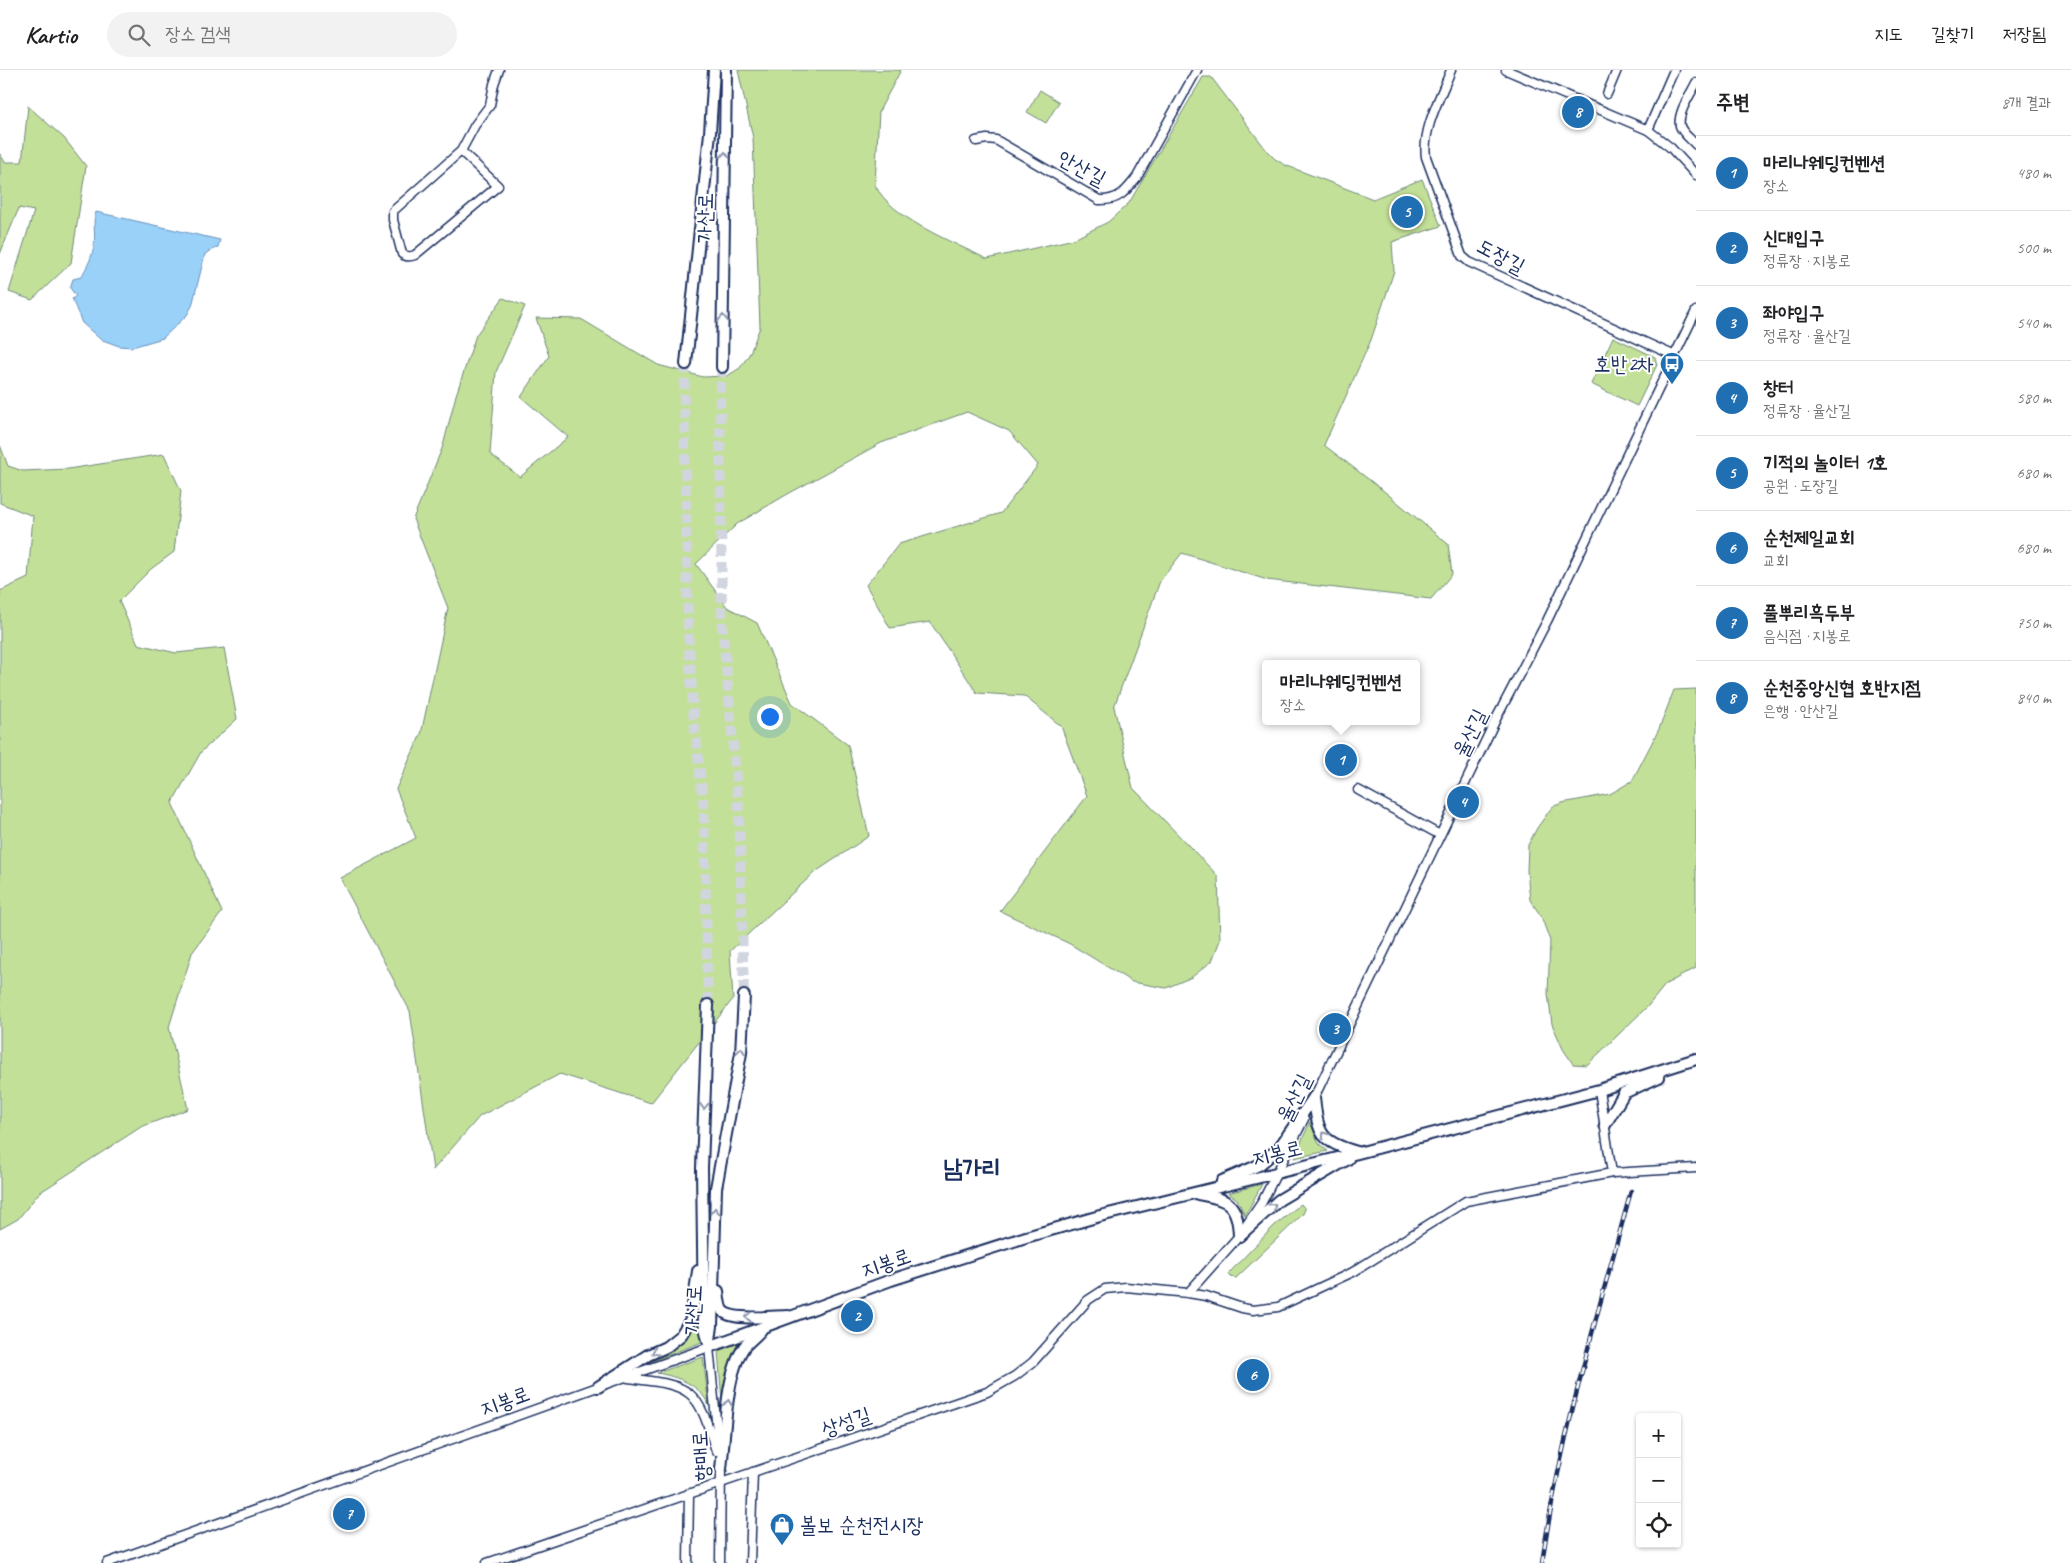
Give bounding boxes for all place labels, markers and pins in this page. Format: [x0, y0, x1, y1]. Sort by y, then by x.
pin: 8 [1562, 93, 1594, 131]
pin: 5 [1391, 193, 1423, 231]
place label: 호반2차 [1594, 351, 1654, 377]
bus stop icon: 호반2차 [1659, 351, 1685, 385]
pin: 1 [1325, 741, 1357, 779]
pin: 4 [1447, 783, 1479, 821]
pin: 3 [1319, 1010, 1351, 1048]
pin: 2 [841, 1297, 873, 1335]
pin: 6 [1237, 1356, 1269, 1394]
pin: 7 [333, 1495, 365, 1533]
shop icon: 볼보 순천전시장 [769, 1512, 795, 1546]
place label: 볼보 순천전시장 [800, 1512, 923, 1538]

